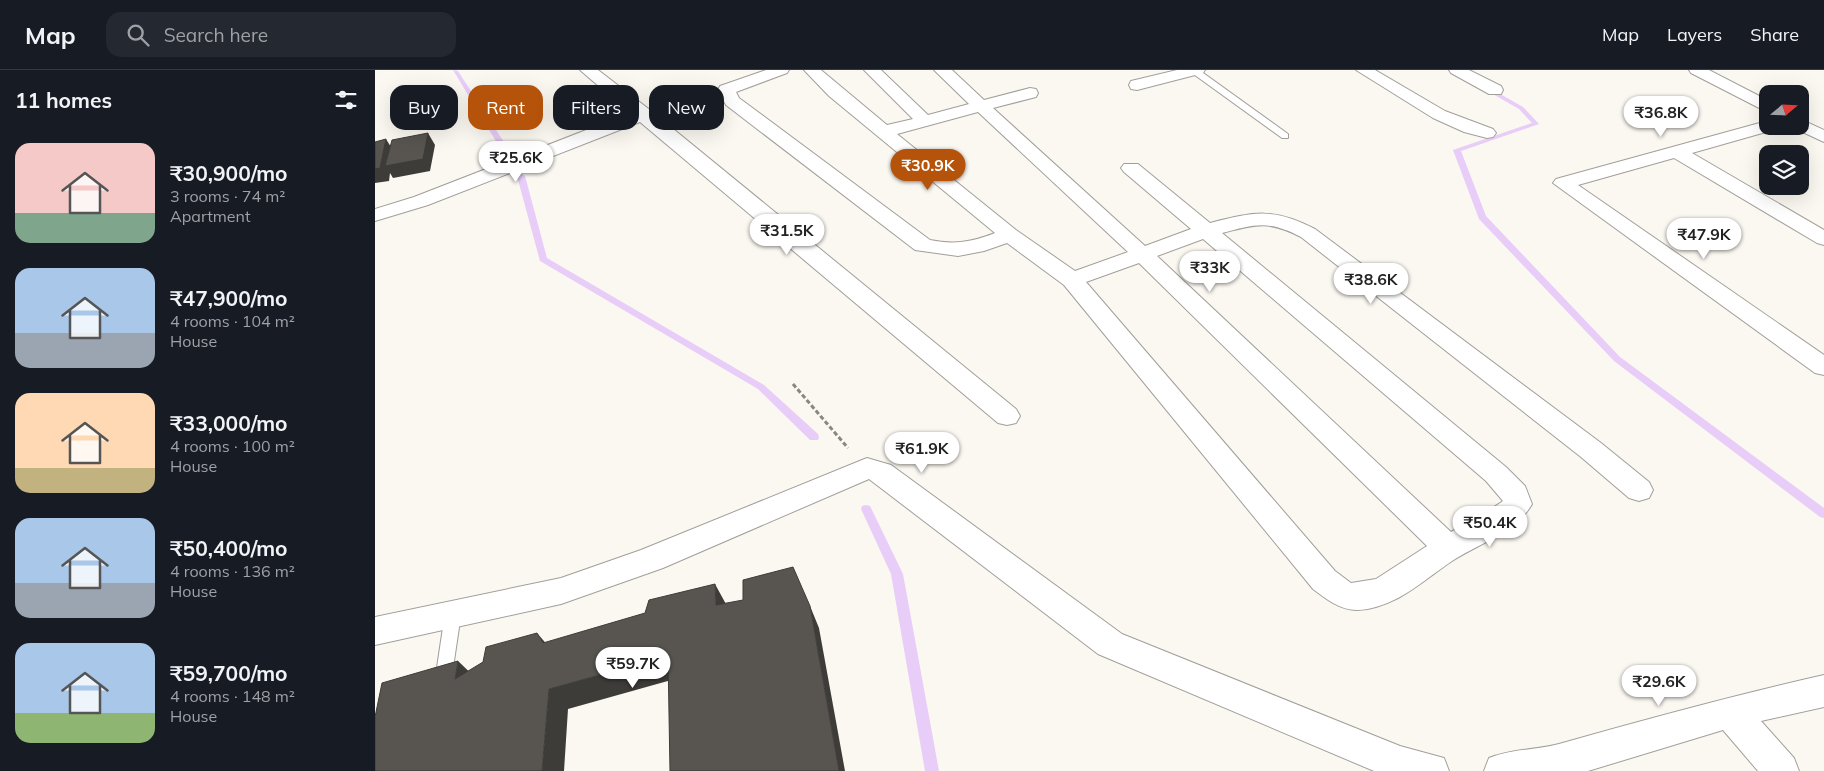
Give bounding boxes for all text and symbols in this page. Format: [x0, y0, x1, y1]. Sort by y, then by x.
search box [106, 12, 456, 57]
text: Map [25, 20, 76, 50]
icon: search [124, 21, 152, 49]
text: Search here [164, 23, 268, 47]
text: Map [1602, 23, 1639, 46]
text: Layers [1667, 23, 1722, 46]
text: Share [1750, 23, 1799, 46]
chip: Buy [390, 85, 458, 130]
chip: Rent [468, 85, 543, 130]
chip: Filters [553, 85, 639, 130]
chip: New [649, 85, 724, 130]
north arrow [1759, 85, 1809, 135]
map controls [1759, 85, 1809, 195]
icon: filters [332, 86, 360, 114]
text: 11 homes [15, 87, 112, 113]
pin: ₹36.8K [1620, 96, 1702, 138]
text: ₹36.8K [1634, 102, 1688, 122]
pin: ₹25.6K [475, 140, 557, 183]
button: layers [1759, 145, 1809, 195]
text: ₹25.6K [489, 147, 543, 167]
pin: ₹30.9K [887, 148, 969, 191]
text: ₹30.9K [901, 155, 955, 175]
text: ₹30,900/mo [170, 160, 288, 186]
icon: home [55, 163, 115, 223]
text: 3 rooms · 74 m² [170, 186, 285, 206]
text: Apartment [170, 206, 251, 226]
pin: ₹31.5K [746, 214, 828, 256]
pin: ₹47.9K [1663, 218, 1745, 260]
text: ₹31.5K [760, 220, 814, 240]
text: ₹47.9K [1677, 224, 1731, 244]
pin: ₹33K [1180, 250, 1240, 293]
text: ₹33K [1190, 257, 1230, 277]
pin: ₹38.6K [1330, 262, 1412, 305]
text: ₹38.6K [1344, 269, 1398, 289]
text: ₹47,900/mo [170, 285, 288, 311]
icon: home [55, 288, 115, 348]
text: 4 rooms · 104 m² [170, 311, 295, 331]
text: House [170, 331, 217, 351]
text: ₹33,000/mo [170, 410, 288, 436]
icon: home [55, 413, 115, 473]
pin: ₹61.9K [881, 432, 963, 474]
text: 4 rooms · 100 m² [170, 436, 295, 456]
text: ₹61.9K [895, 438, 949, 458]
text: House [170, 456, 217, 476]
pin: ₹50.4K [1449, 506, 1531, 548]
text: ₹50.4K [1463, 512, 1517, 532]
text: ₹50,400/mo [170, 535, 288, 561]
icon: home [55, 538, 115, 598]
text: 4 rooms · 136 m² [170, 561, 295, 581]
text: House [170, 581, 217, 601]
pin: ₹59.7K [592, 646, 674, 689]
text: ₹59.7K [606, 653, 660, 673]
text: ₹59,700/mo [170, 660, 288, 686]
icon: home [55, 663, 115, 723]
pin: ₹29.6K [1618, 664, 1700, 707]
text: ₹29.6K [1632, 671, 1686, 691]
text: 4 rooms · 148 m² [170, 686, 295, 706]
text: House [170, 706, 217, 726]

